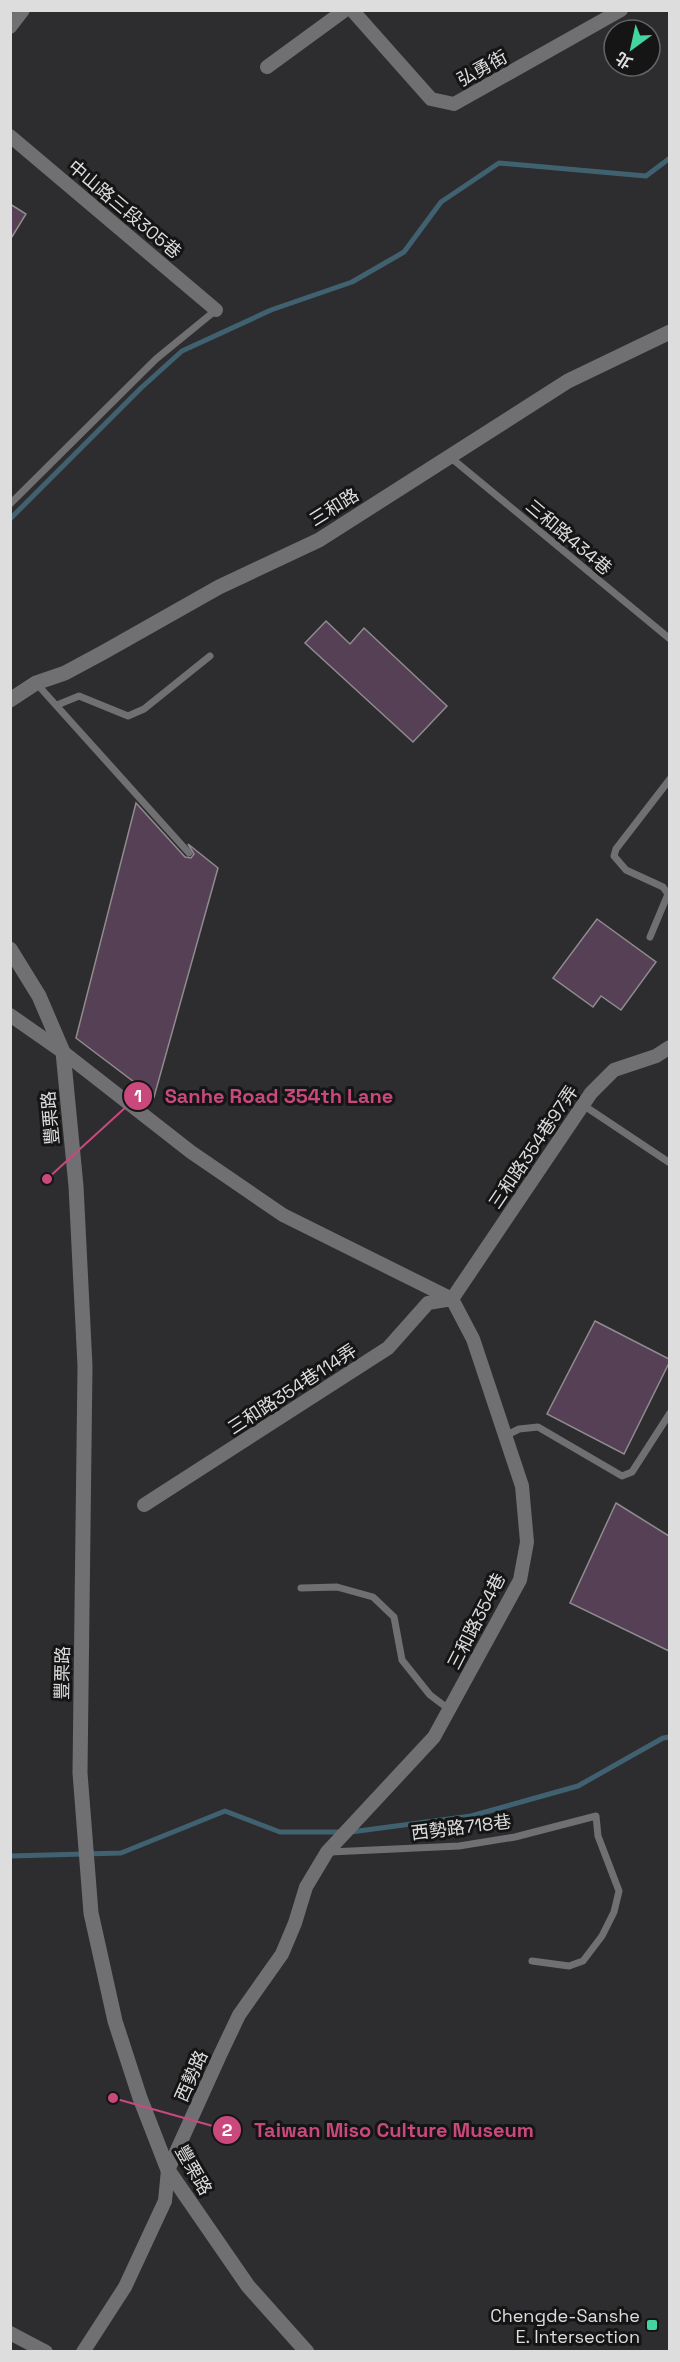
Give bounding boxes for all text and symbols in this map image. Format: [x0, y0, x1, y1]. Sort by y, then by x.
north arrow [602, 18, 662, 78]
street label: 弘勇街 [453, 45, 511, 91]
text: 北 [612, 47, 637, 73]
street label: 中山路三段305巷 [64, 155, 186, 263]
street label: 三和路 [305, 483, 363, 531]
street label: 三和路434巷 [521, 494, 617, 580]
callout: Sanhe Road 354th Lane [123, 1077, 406, 1115]
street label: 三和路354巷97弄 [483, 1081, 583, 1213]
text: Sanhe Road 354th Lane [165, 1083, 393, 1109]
text: 1 [134, 1084, 142, 1107]
street label: 豐栗路 [36, 1090, 64, 1146]
street label: 三和路354巷114弄 [223, 1339, 361, 1439]
street label: 三和路354巷 [442, 1569, 510, 1673]
street label: 豐栗路 [50, 1646, 74, 1700]
street label: 西勢路718巷 [410, 1809, 512, 1845]
street label: 西勢路 [170, 2047, 212, 2105]
callout: Taiwan Miso Culture Museum [212, 2111, 546, 2149]
text: Taiwan Miso Culture Museum [254, 2117, 534, 2143]
text: 2 [222, 2118, 233, 2141]
street label: 豐栗路 [171, 2141, 217, 2199]
place label: Chengde-Sanshe E. Intersection [490, 2304, 640, 2348]
marker: Chengde-Sanshe E. Intersection [645, 2318, 659, 2332]

